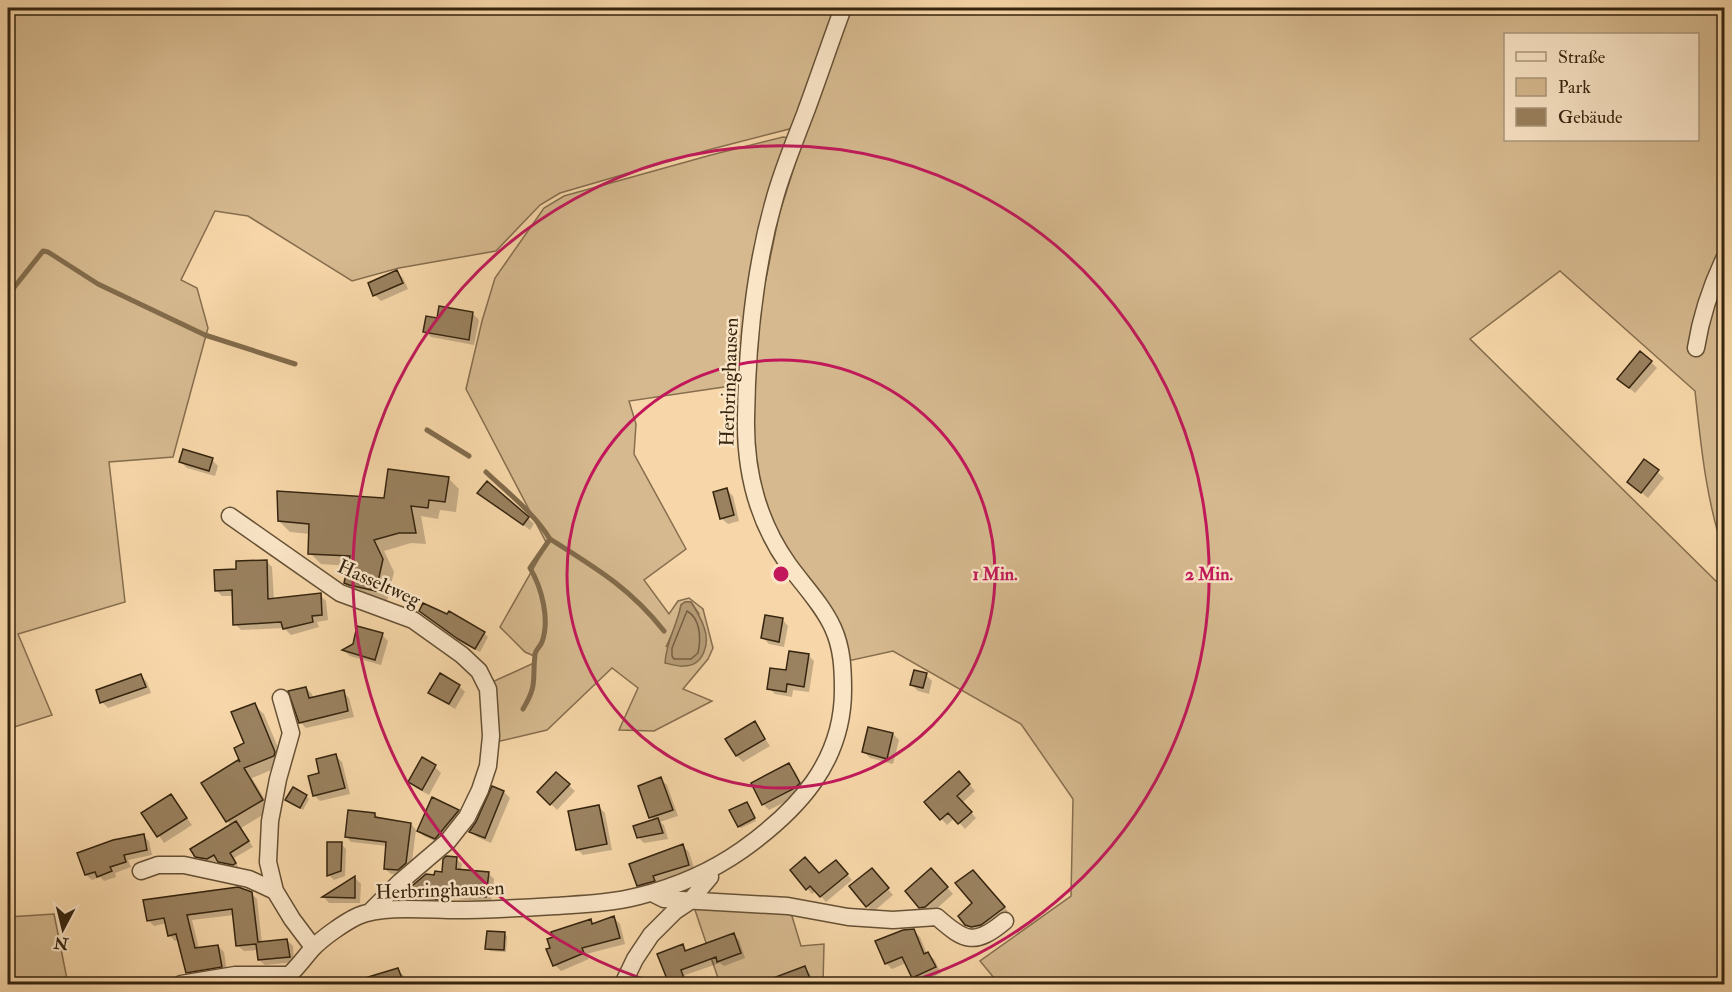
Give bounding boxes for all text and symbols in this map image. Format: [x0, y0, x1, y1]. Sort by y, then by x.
legend [1504, 33, 1699, 141]
text: Straße [1558, 46, 1606, 69]
text: Park [1558, 76, 1591, 99]
text: Gebäude [1558, 106, 1623, 129]
street label: Herbringhausen [714, 317, 744, 447]
street label: Hasseltweg [333, 554, 426, 613]
text: 1 Min. [972, 563, 1018, 586]
text: 2 Min. [1185, 563, 1233, 586]
centre of rings [771, 564, 791, 584]
street label: Herbringhausen [375, 875, 505, 905]
north arrow [33, 899, 93, 959]
text: N [52, 932, 71, 954]

